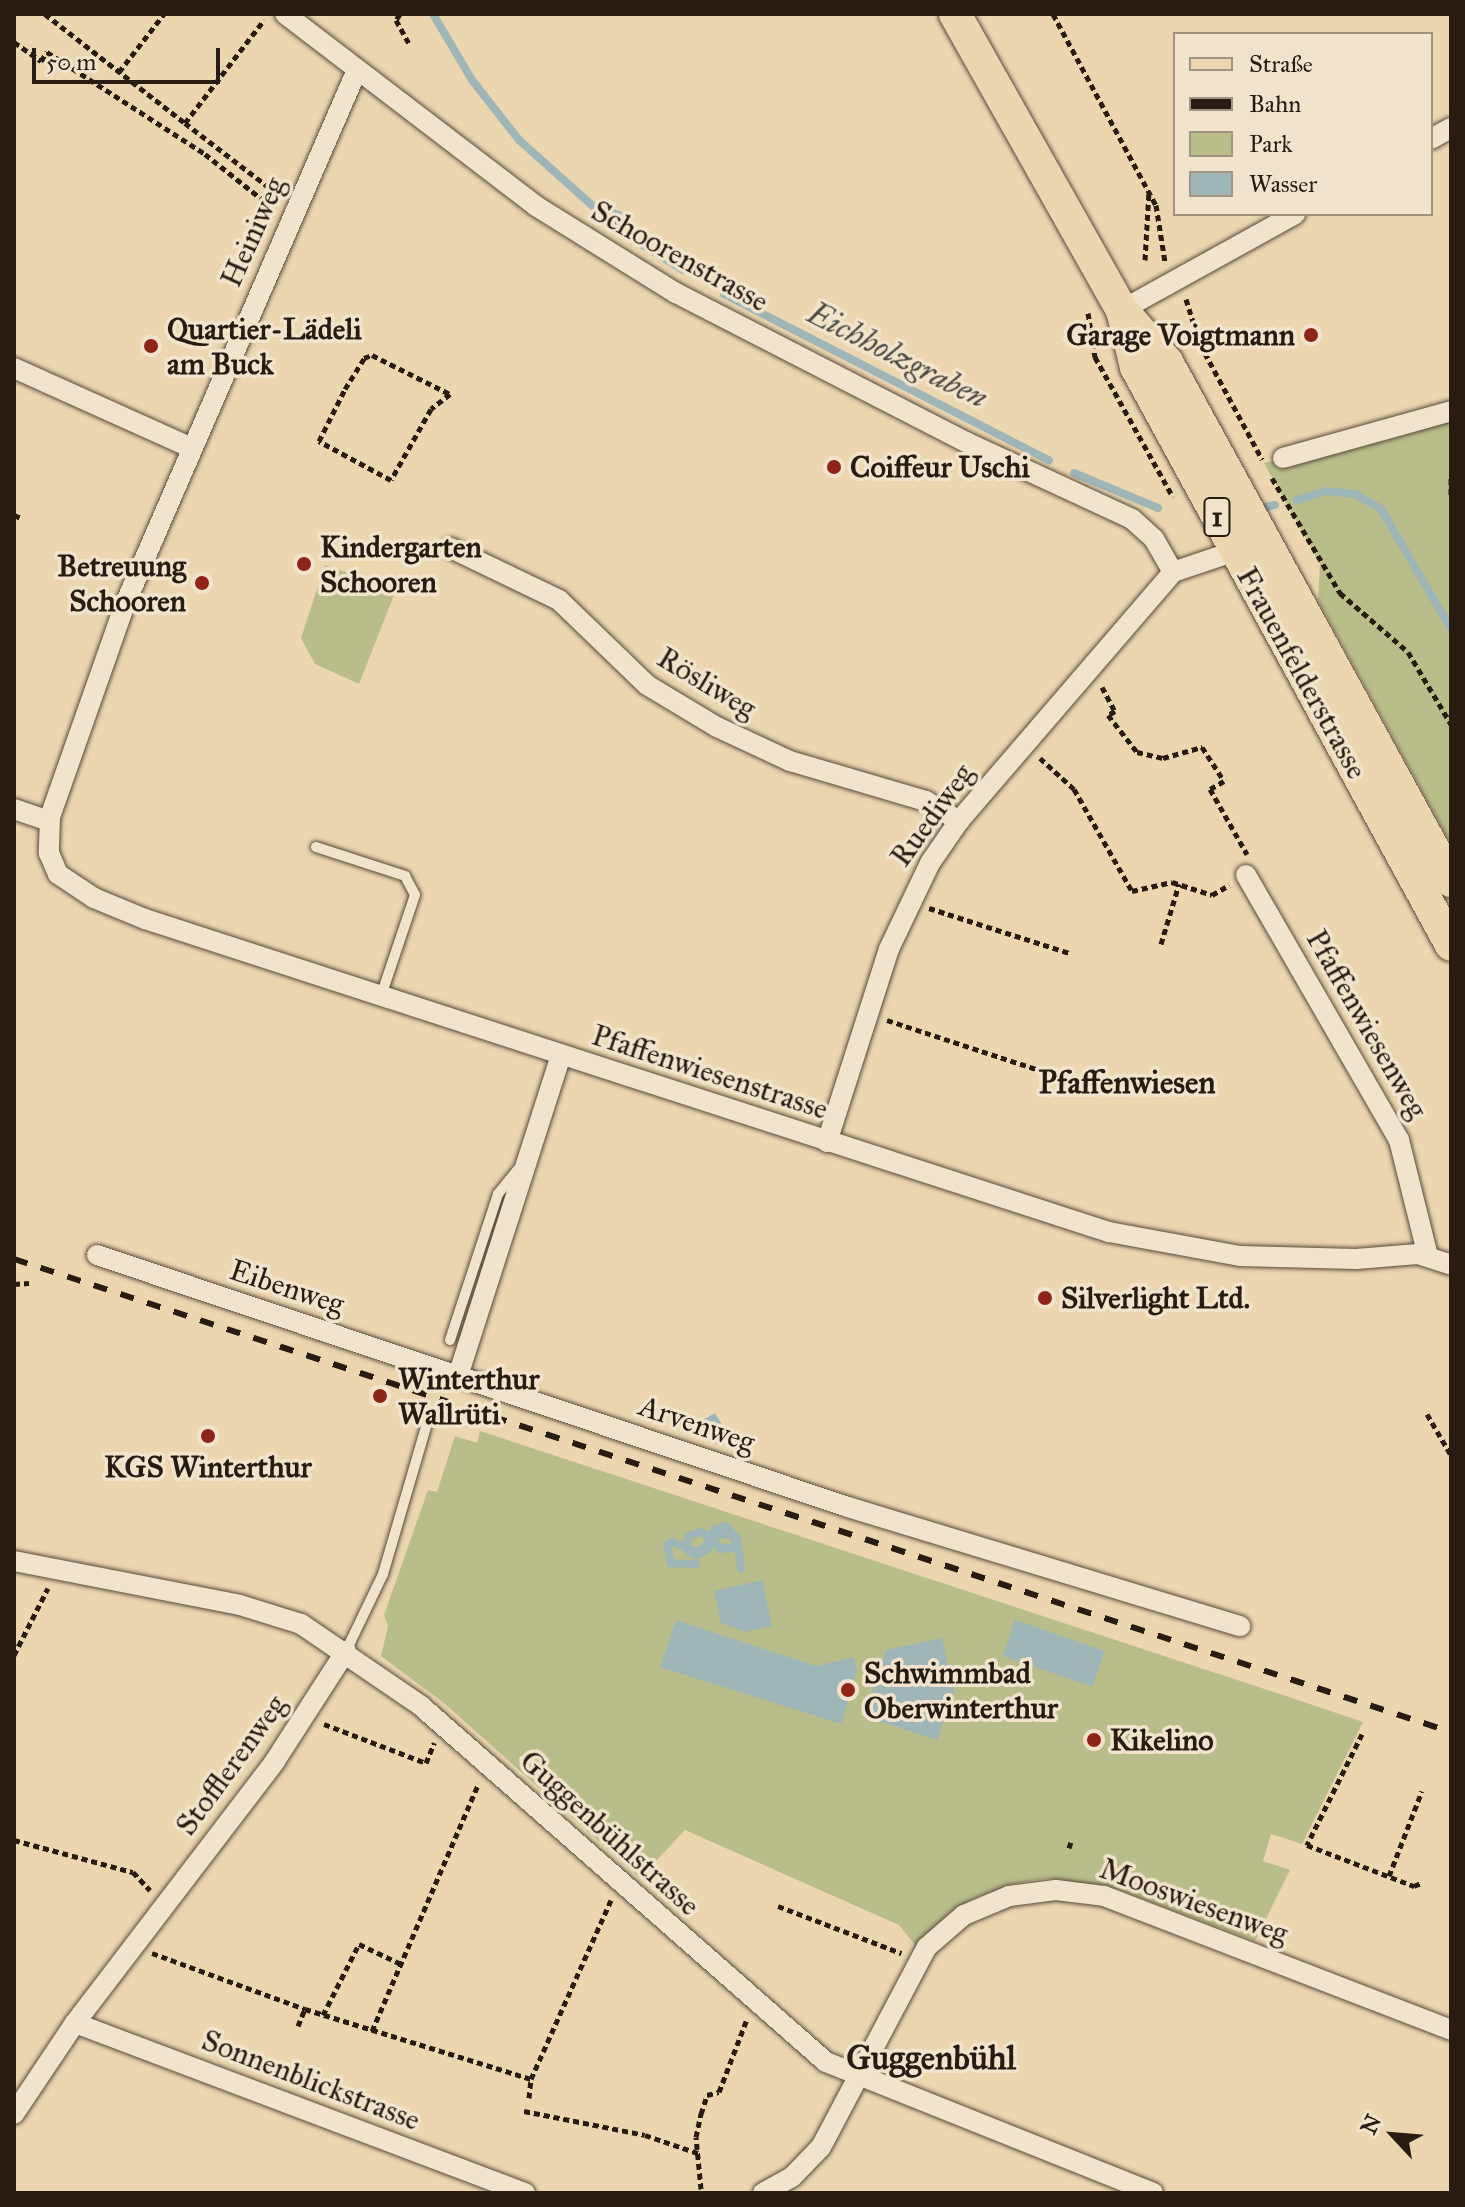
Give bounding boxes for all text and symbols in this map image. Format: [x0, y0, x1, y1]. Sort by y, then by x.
scale bar [36, 32, 224, 82]
legend [1173, 32, 1433, 216]
text: 50 m [46, 47, 96, 77]
text: Straße [1249, 49, 1313, 79]
text: Bahn [1249, 89, 1301, 119]
text: Park [1249, 129, 1292, 159]
text: Wasser [1249, 169, 1317, 199]
street label: Heiniweg [213, 171, 293, 293]
street label: Schoorenstrasse [585, 193, 775, 319]
water label: Eichholzgraben [801, 294, 993, 418]
place label: Quartier-Lädeli am Buck [167, 311, 362, 382]
place label: Garage Voigtmann [1066, 317, 1295, 353]
marker: Garage Voigtmann [1302, 326, 1320, 344]
marker: Quartier-Lädeli am Buck [142, 337, 160, 355]
place label: Coiffeur Uschi [850, 449, 1030, 485]
marker: Coiffeur Uschi [825, 458, 843, 476]
road number: 1 [1203, 493, 1231, 541]
place label: Kindergarten Schooren [320, 529, 482, 600]
place label: Betreuung Schooren [57, 548, 186, 618]
marker: Kindergarten Schooren [295, 555, 313, 573]
street label: Frauenfelderstrasse [1229, 561, 1375, 785]
marker: Betreuung Schooren [193, 574, 211, 592]
street label: Rösliweg [651, 639, 763, 727]
street label: Ruediweg [883, 757, 981, 873]
street label: Pfaffenwiesenweg [1298, 923, 1436, 1125]
street label: Pfaffenwiesenstrasse [587, 1017, 833, 1127]
district label: Pfaffenwiesen [1038, 1064, 1216, 1102]
street label: Eibenweg [225, 1252, 349, 1322]
place label: Silverlight Ltd. [1061, 1280, 1250, 1316]
marker: Silverlight Ltd. [1036, 1289, 1054, 1307]
place label: Winterthur Wallrüti [398, 1361, 540, 1432]
marker: Winterthur Wallrüti [369, 1385, 391, 1407]
street label: Arvenweg [634, 1387, 760, 1461]
marker: KGS Winterthur [199, 1427, 217, 1445]
place label: KGS Winterthur [104, 1449, 312, 1485]
place label: Schwimmbad Oberwinterthur [864, 1655, 1058, 1726]
marker: Schwimmbad Oberwinterthur [839, 1681, 857, 1699]
street label: Stofflerenweg [168, 1688, 294, 1842]
place label: Kikelino [1110, 1722, 1214, 1758]
marker: Kikelino [1085, 1731, 1103, 1749]
street label: Guggenbühlstrasse [513, 1743, 707, 1923]
street label: Mooswiesenweg [1095, 1850, 1293, 1952]
street label: Sonnenblickstrasse [197, 2022, 425, 2138]
district label: Guggenbühl [846, 2038, 1016, 2078]
north arrow [1353, 2095, 1433, 2175]
text: N [1355, 2110, 1387, 2139]

